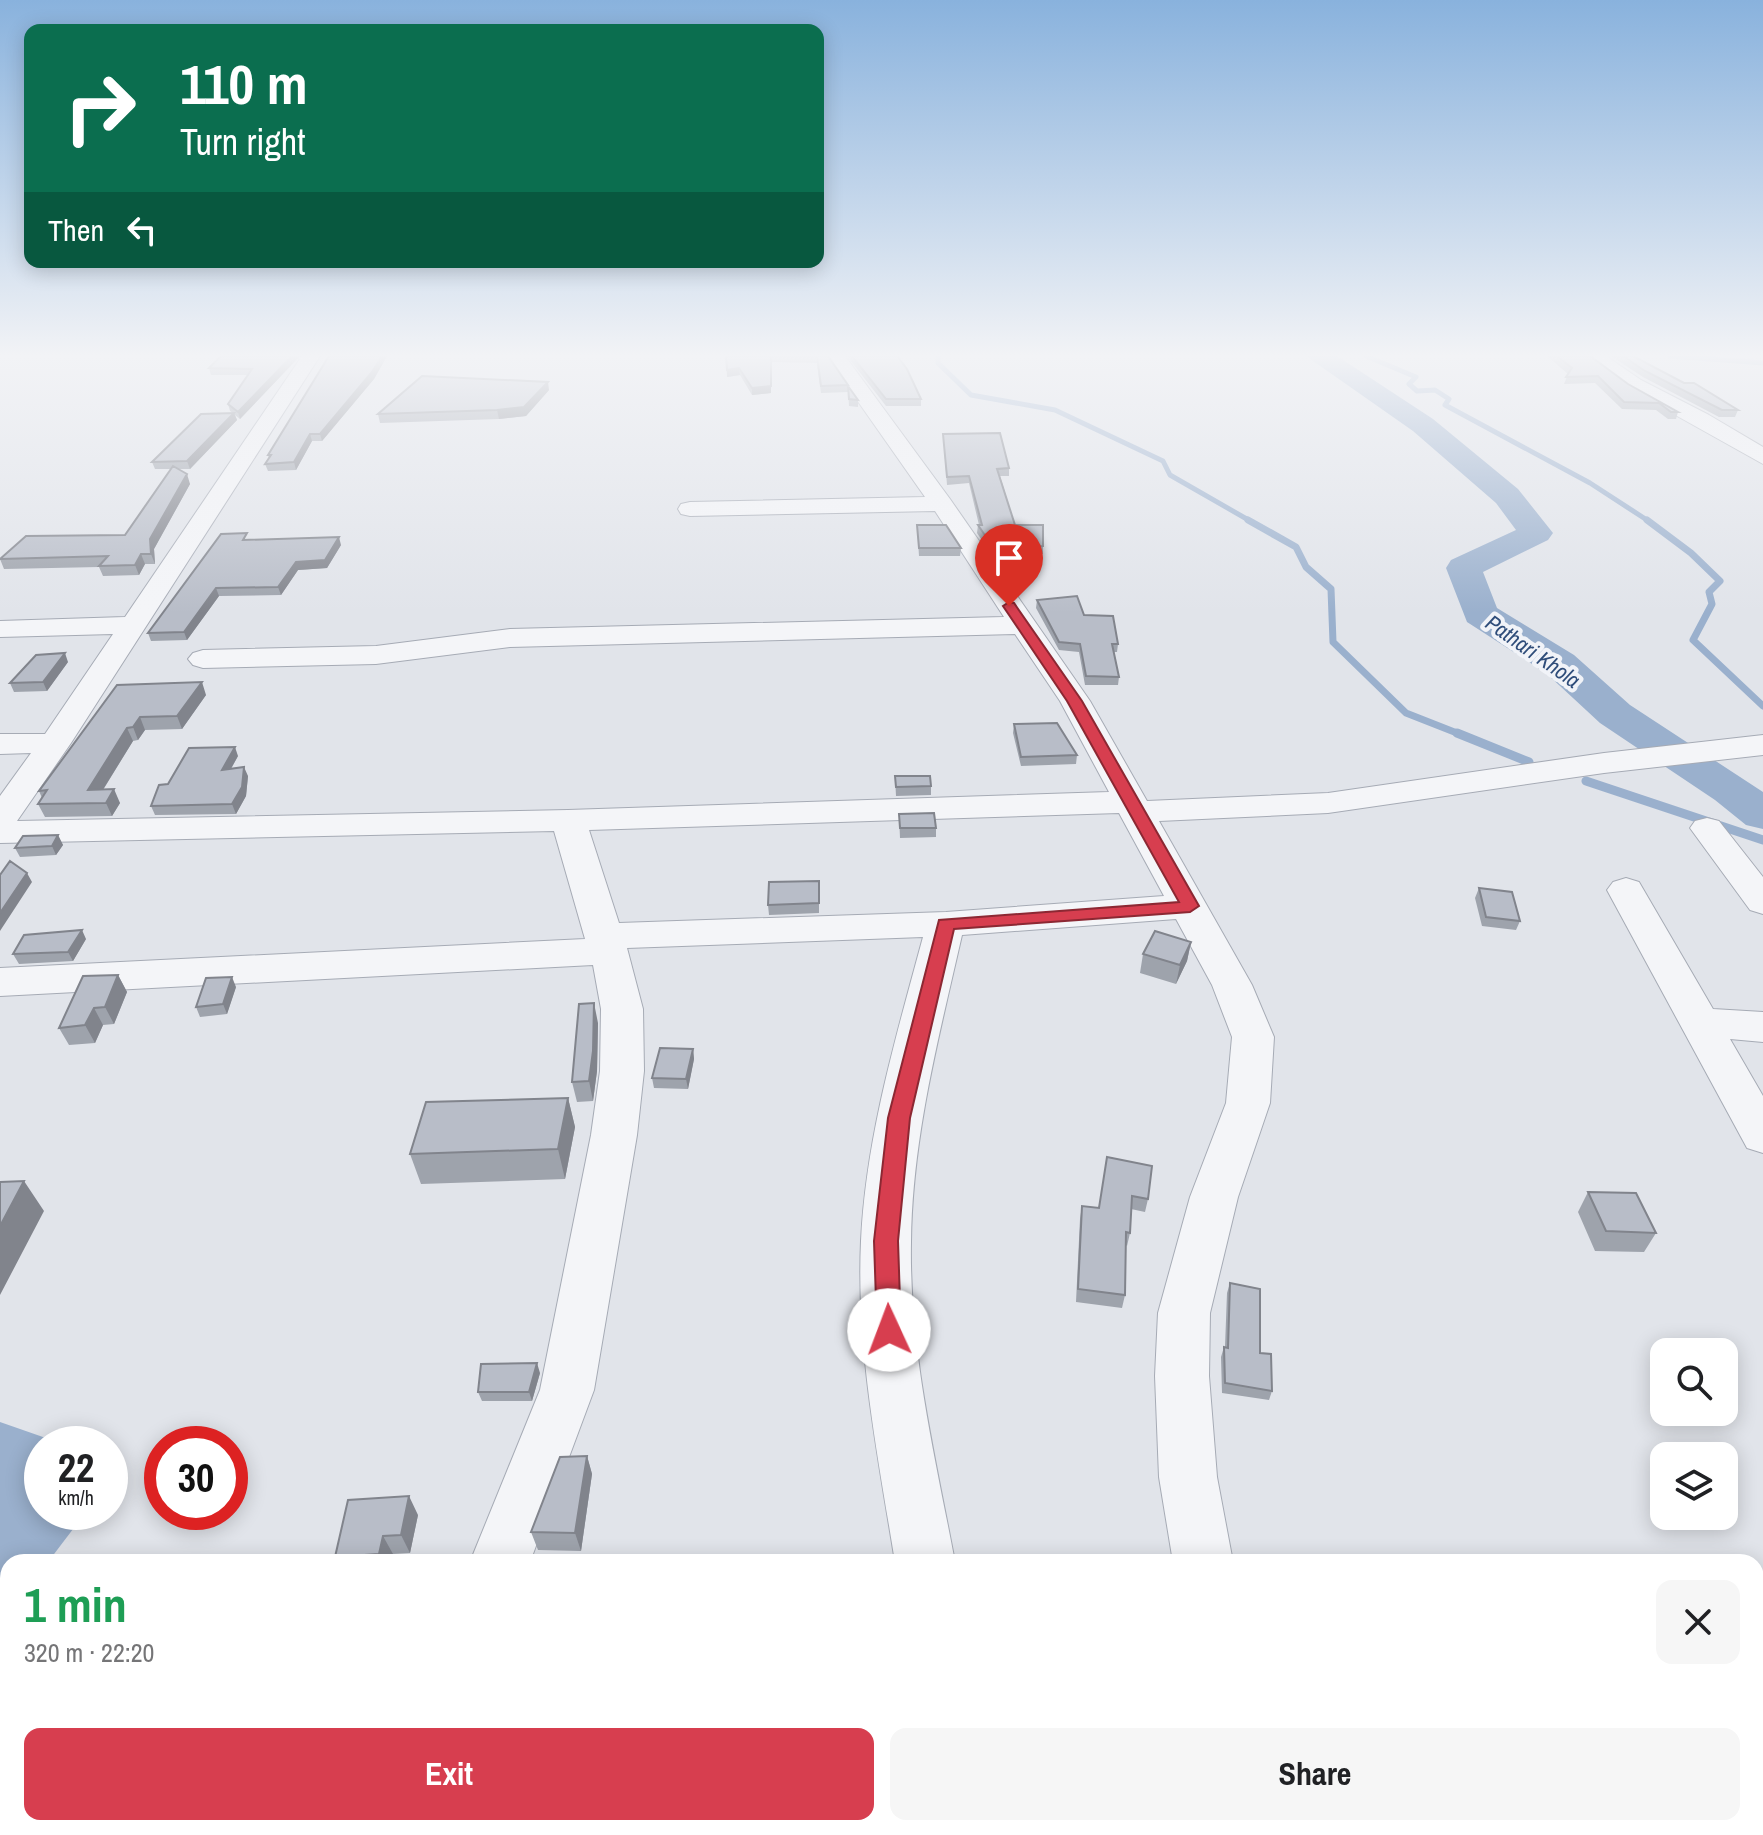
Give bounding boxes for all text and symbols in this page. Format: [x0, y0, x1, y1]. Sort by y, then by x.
text: 110 m [180, 46, 308, 121]
icon: right [48, 56, 152, 160]
text: Turn right [180, 118, 305, 166]
icon: left [120, 208, 164, 252]
text: Then [48, 210, 104, 250]
pin [975, 524, 1043, 606]
icon: arrive [987, 536, 1031, 580]
water label: Pathari Khola [1480, 607, 1586, 695]
position arrow [847, 1288, 931, 1372]
map controls [1650, 1338, 1738, 1530]
button: search [1650, 1338, 1738, 1426]
speed limit sign: 30 [144, 1426, 248, 1530]
text: 22 [58, 1441, 94, 1494]
button: layers [1650, 1442, 1738, 1530]
text: km/h [58, 1484, 94, 1511]
text: 1 min [24, 1572, 127, 1637]
button: close [1656, 1580, 1740, 1664]
text: 320 m · 22:20 [24, 1635, 154, 1670]
button: Exit [24, 1728, 874, 1820]
button: Share [890, 1728, 1740, 1820]

